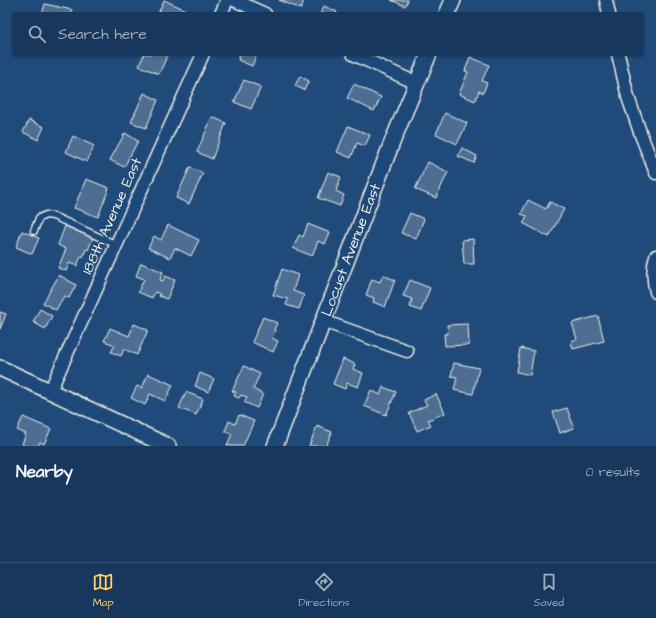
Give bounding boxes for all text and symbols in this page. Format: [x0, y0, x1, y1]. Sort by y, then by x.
search box [12, 12, 644, 56]
icon: search [26, 23, 48, 45]
text: Search here [58, 24, 147, 45]
street label: 188th Avenue East [77, 154, 147, 278]
street label: Locust Avenue East [316, 181, 386, 319]
text: Nearby [16, 460, 73, 484]
text: 0 results [585, 463, 640, 481]
tab: Map [92, 571, 114, 610]
tab: Directions [298, 571, 350, 610]
tab: Saved [534, 571, 564, 610]

